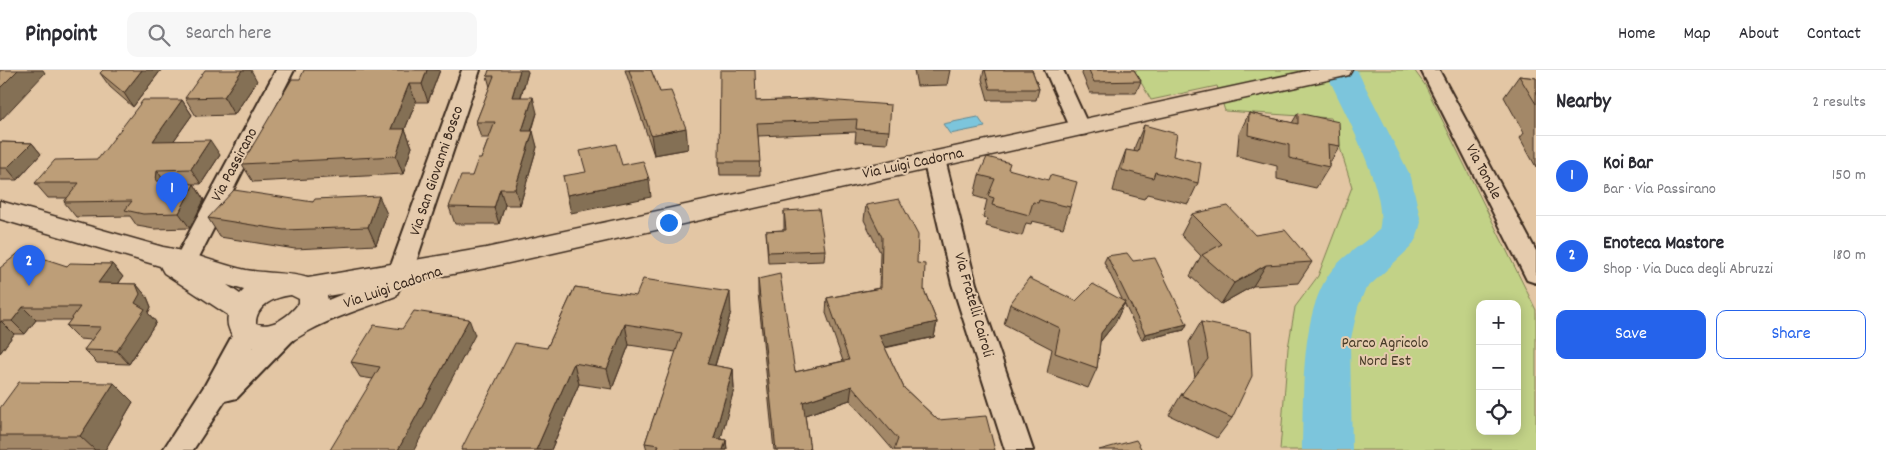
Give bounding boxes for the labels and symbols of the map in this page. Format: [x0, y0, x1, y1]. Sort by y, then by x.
street label: Via San Giovanni Bosco [404, 103, 470, 239]
street label: Via Passirano [206, 124, 264, 206]
street label: Via Tonale [1459, 140, 1507, 204]
street label: Via Luigi Cadorna [860, 142, 966, 186]
pin: 1 [156, 172, 188, 213]
your location [656, 210, 682, 236]
pin: 2 [13, 245, 45, 286]
street label: Via Fratelli Cairoli [947, 250, 999, 360]
street label: Via Luigi Cadorna [341, 260, 446, 316]
park label: Parco Agricolo Nord Est [1341, 332, 1429, 373]

